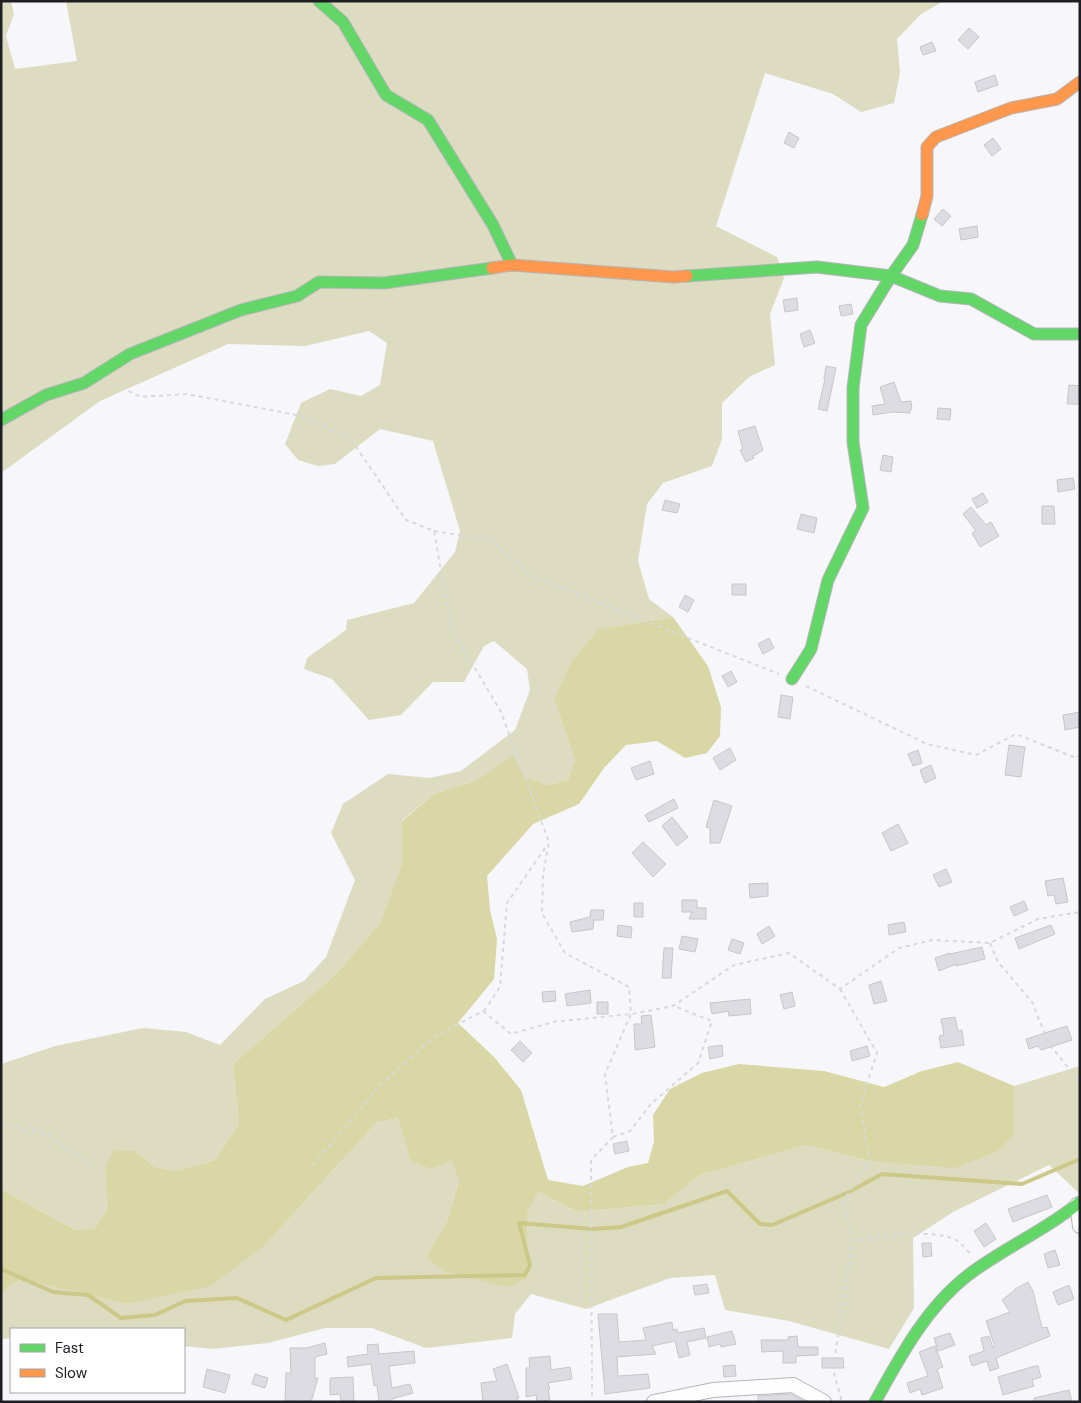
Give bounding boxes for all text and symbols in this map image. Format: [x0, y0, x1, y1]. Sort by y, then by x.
legend [10, 1328, 185, 1393]
text: Fast [55, 1338, 84, 1358]
text: Slow [55, 1363, 88, 1383]

